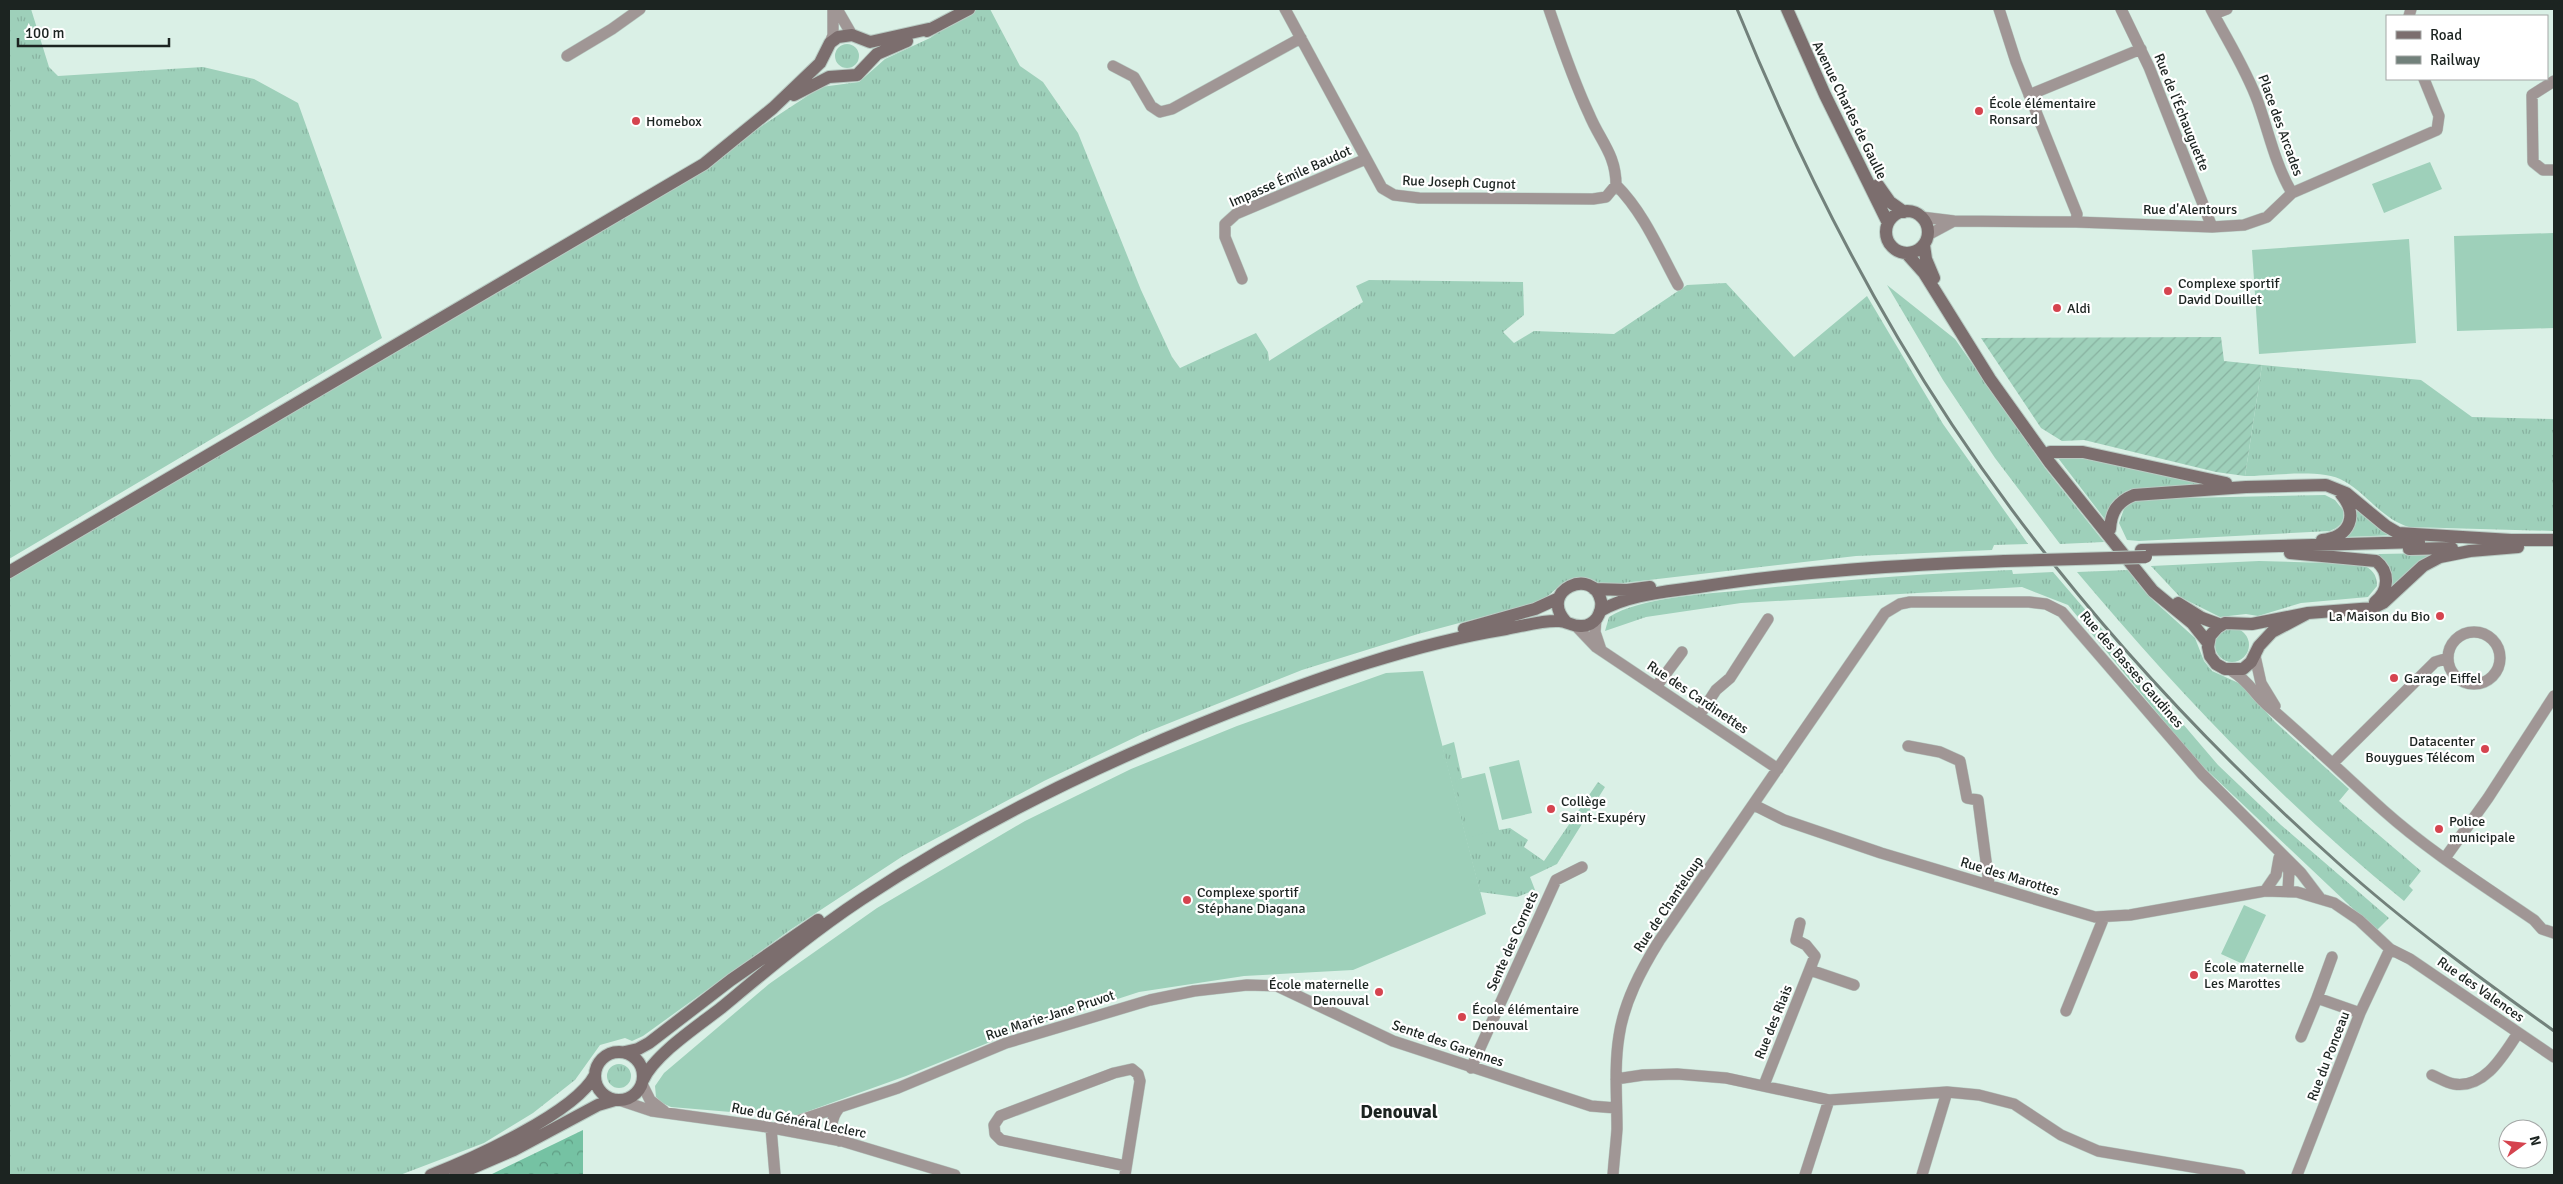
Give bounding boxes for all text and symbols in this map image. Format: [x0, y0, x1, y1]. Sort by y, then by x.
scale bar [18, 15, 169, 47]
legend [2386, 15, 2548, 80]
text: 100 m [25, 24, 65, 42]
text: Road [2430, 26, 2462, 44]
street label: Avenue Charles de Gaulle [1809, 38, 1890, 182]
street label: Rue de l'Échauguette [2150, 51, 2213, 173]
text: Railway [2430, 51, 2480, 69]
street label: Place des Arcades [2254, 72, 2307, 178]
place label: École élémentaire Ronsard [1989, 95, 2096, 128]
marker: École élémentaire Ronsard [1973, 105, 1985, 117]
place label: Homebox [646, 113, 702, 130]
marker: Homebox [630, 115, 642, 127]
street label: Impasse Émile Baudot [1227, 142, 1354, 211]
street label: Rue Joseph Cugnot [1402, 172, 1516, 193]
street label: Rue d'Alentours [2143, 201, 2237, 218]
place label: Complexe sportif David Douillet [2178, 275, 2280, 308]
marker: Complexe sportif David Douillet [2162, 285, 2174, 297]
place label: Aldi [2067, 300, 2091, 317]
marker: Aldi [2051, 302, 2063, 314]
street label: Rue des Basses Gaudines [2076, 607, 2187, 731]
place label: La Maison du Bio [2329, 608, 2430, 625]
marker: La Maison du Bio [2434, 610, 2446, 622]
street label: Rue des Cardinettes [1644, 657, 1752, 738]
place label: Garage Eiffel [2404, 670, 2481, 687]
marker: Garage Eiffel [2388, 672, 2400, 684]
place label: Datacenter Bouygues Télécom [2365, 733, 2476, 766]
marker: Datacenter Bouygues Télécom [2479, 743, 2491, 755]
place label: Collège Saint-Exupéry [1561, 793, 1646, 826]
marker: Collège Saint-Exupéry [1545, 803, 1557, 815]
place label: Police municipale [2449, 813, 2515, 846]
marker: Police municipale [2433, 823, 2445, 835]
street label: Rue de Chanteloup [1630, 853, 1707, 956]
street label: Rue des Marottes [1958, 853, 2061, 900]
place label: Complexe sportif Stéphane Diagana [1197, 884, 1306, 917]
street label: Sente des Cornets [1483, 889, 1542, 994]
marker: Complexe sportif Stéphane Diagana [1181, 894, 1193, 906]
street label: Rue des Valences [2434, 953, 2527, 1026]
place label: École maternelle Les Marottes [2204, 959, 2304, 992]
marker: École maternelle Les Marottes [2188, 969, 2200, 981]
place label: École maternelle Denouval [1269, 976, 1369, 1009]
street label: Rue des Riais [1751, 983, 1796, 1062]
marker: École maternelle Denouval [1373, 986, 1385, 998]
street label: Rue Marie-Jane Pruvot [984, 987, 1117, 1044]
place label: École élémentaire Denouval [1472, 1001, 1579, 1034]
street label: Rue du Ponceau [2304, 1009, 2353, 1103]
marker: École élémentaire Denouval [1456, 1011, 1468, 1023]
street label: Sente des Garennes [1390, 1016, 1506, 1071]
street label: Rue du Général Leclerc [730, 1099, 868, 1142]
district label: Denouval [1360, 1100, 1438, 1124]
north arrow [2498, 1119, 2548, 1169]
text: N [2526, 1134, 2545, 1148]

